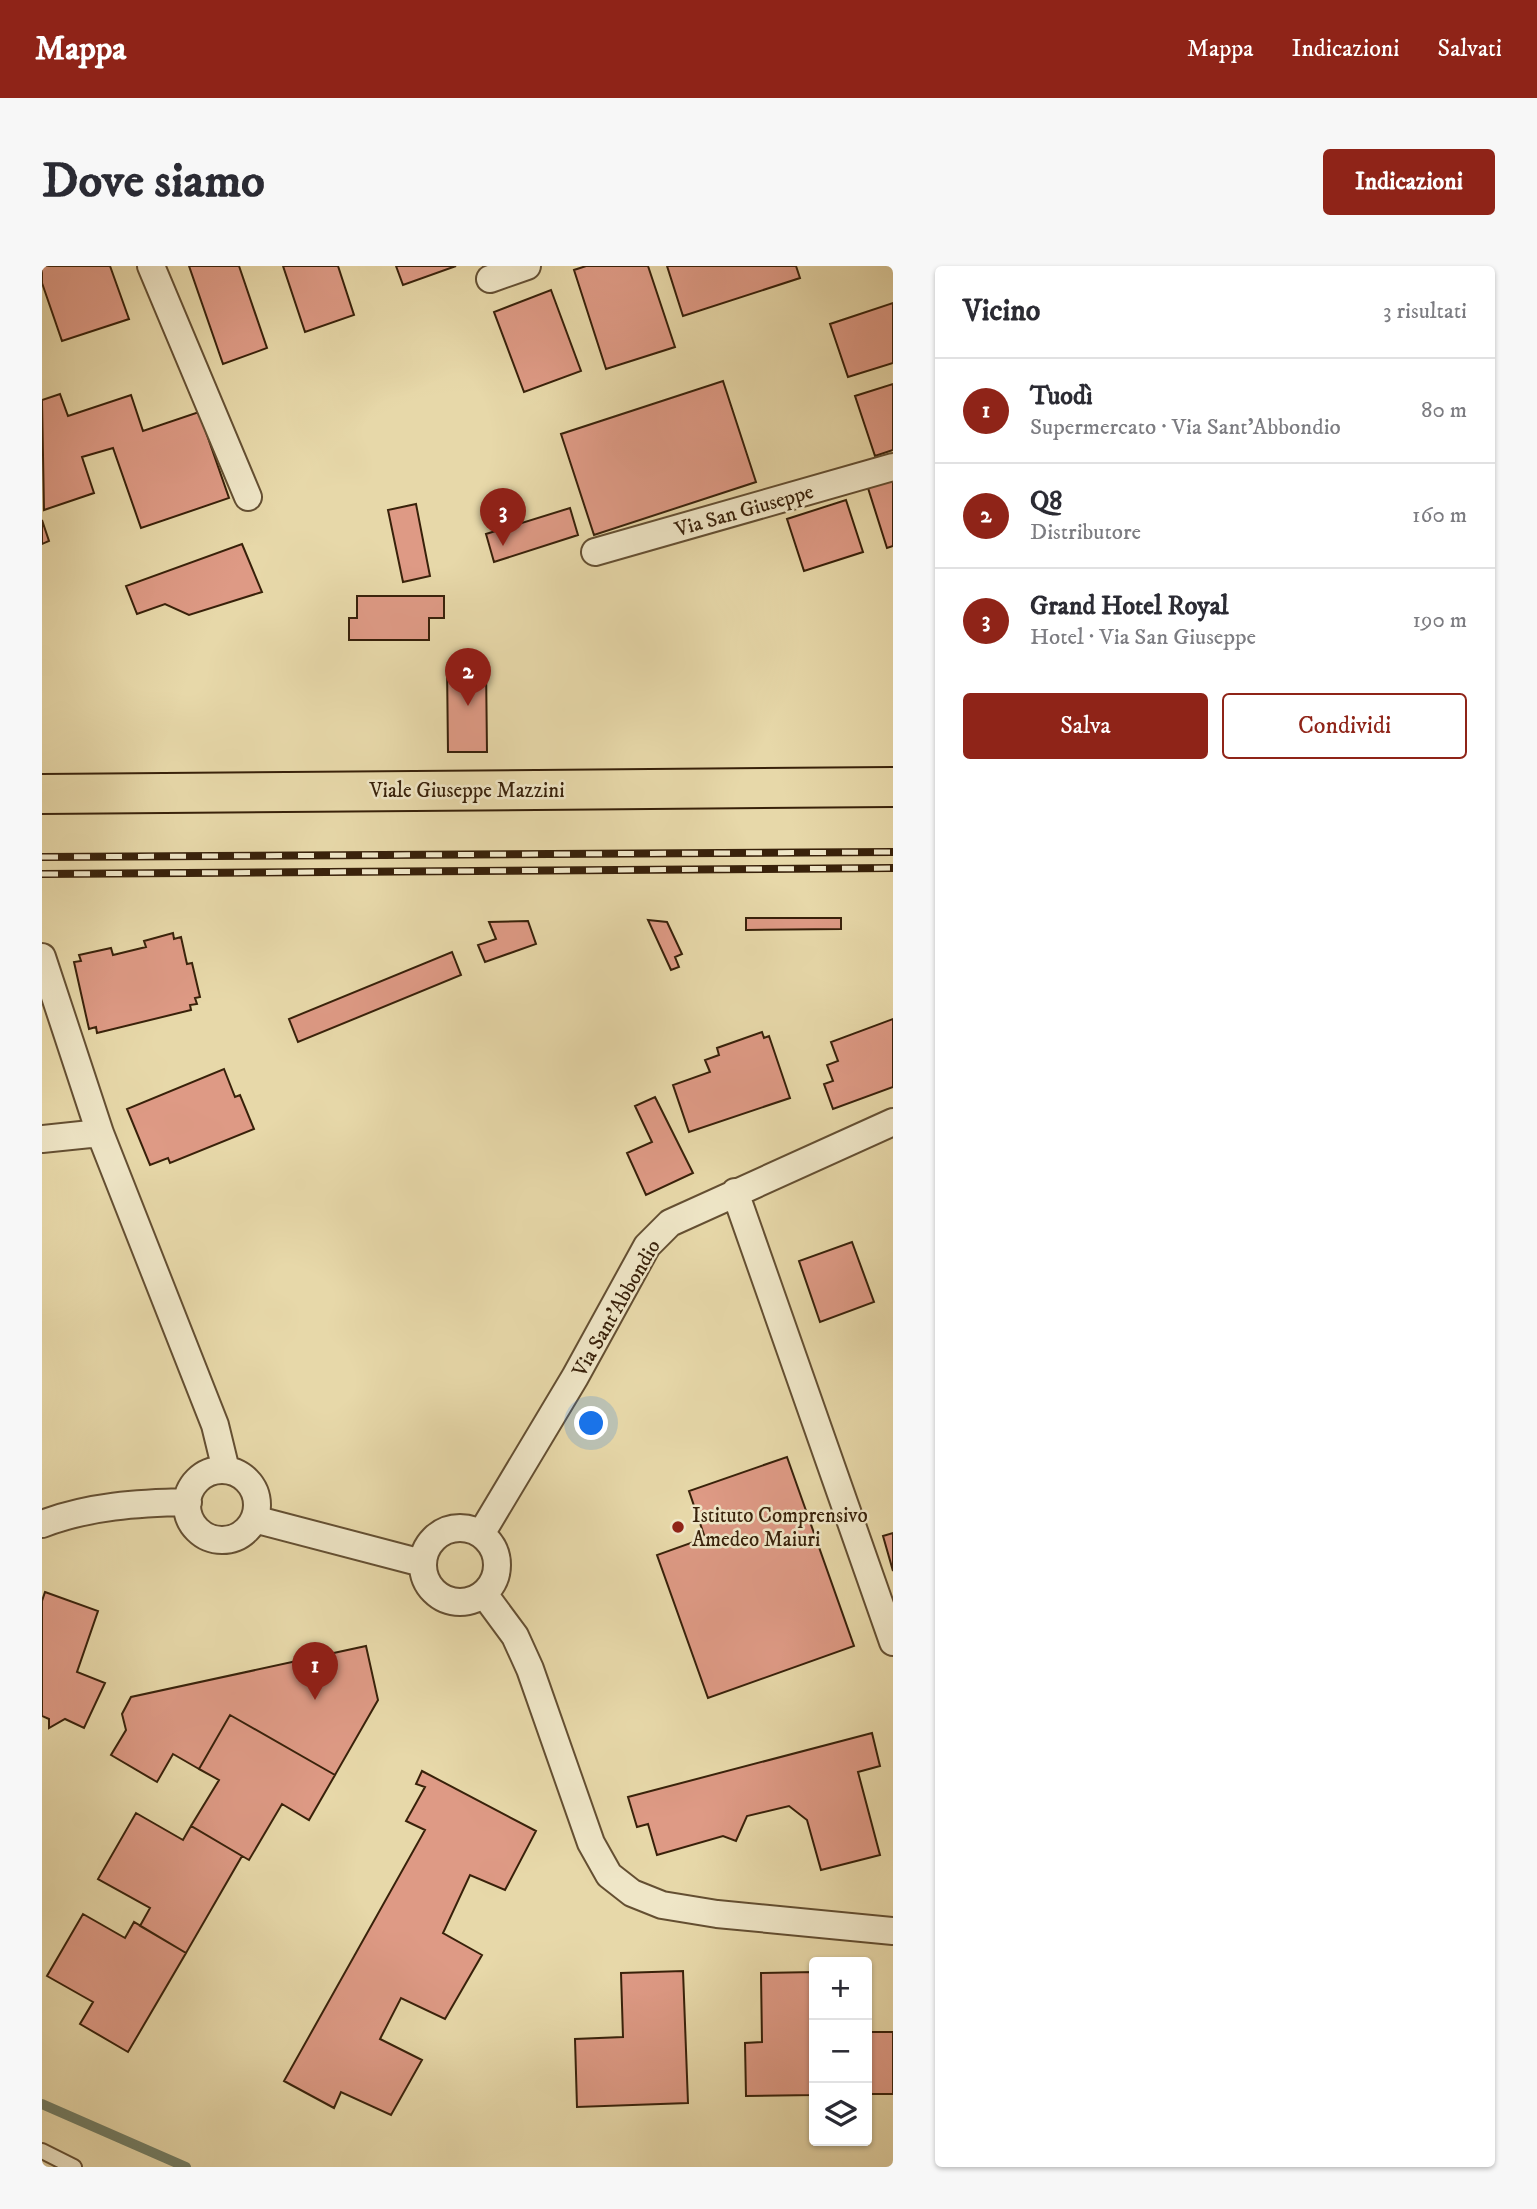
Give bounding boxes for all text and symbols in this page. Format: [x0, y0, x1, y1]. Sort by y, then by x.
text: Mappa [35, 29, 126, 70]
text: Mappa [1187, 34, 1254, 64]
text: Indicazioni [1292, 34, 1400, 64]
text: Salvati [1438, 34, 1502, 64]
button: Indicazioni [1323, 149, 1495, 215]
text: Dove siamo [42, 151, 265, 213]
text: Vicino [963, 293, 1040, 330]
text: 3 risultati [1383, 297, 1467, 326]
text: Tuodì [1030, 380, 1093, 413]
text: 1 [982, 396, 990, 425]
text: 80 m [1421, 396, 1467, 425]
text: Supermercato · Via Sant'Abbondio [1030, 413, 1341, 442]
street label: Via San Giuseppe [671, 479, 817, 543]
text: Q8 [1030, 485, 1062, 518]
pin: 3 [480, 488, 526, 546]
text: 2 [980, 501, 992, 530]
text: 160 m [1412, 501, 1467, 530]
text: Distributore [1030, 518, 1141, 547]
text: Grand Hotel Royal [1030, 590, 1229, 623]
text: 3 [982, 606, 990, 635]
text: 190 m [1413, 606, 1467, 635]
text: Hotel · Via San Giuseppe [1030, 623, 1256, 652]
pin: 2 [445, 648, 491, 706]
button: Salva [963, 693, 1208, 759]
button: Condividi [1222, 693, 1467, 759]
street label: Viale Giuseppe Mazzini [368, 778, 565, 804]
street label: Via Sant'Abbondio [566, 1235, 667, 1383]
your location [574, 1406, 608, 1440]
place label: Istituto Comprensivo Amedeo Maiuri [692, 1503, 868, 1553]
marker: Istituto Comprensivo Amedeo Maiuri [670, 1519, 686, 1535]
pin: 1 [292, 1642, 338, 1700]
map controls [809, 1957, 872, 2146]
button: + [809, 1957, 872, 2020]
button: − [809, 2020, 872, 2083]
button: layers [809, 2083, 872, 2146]

